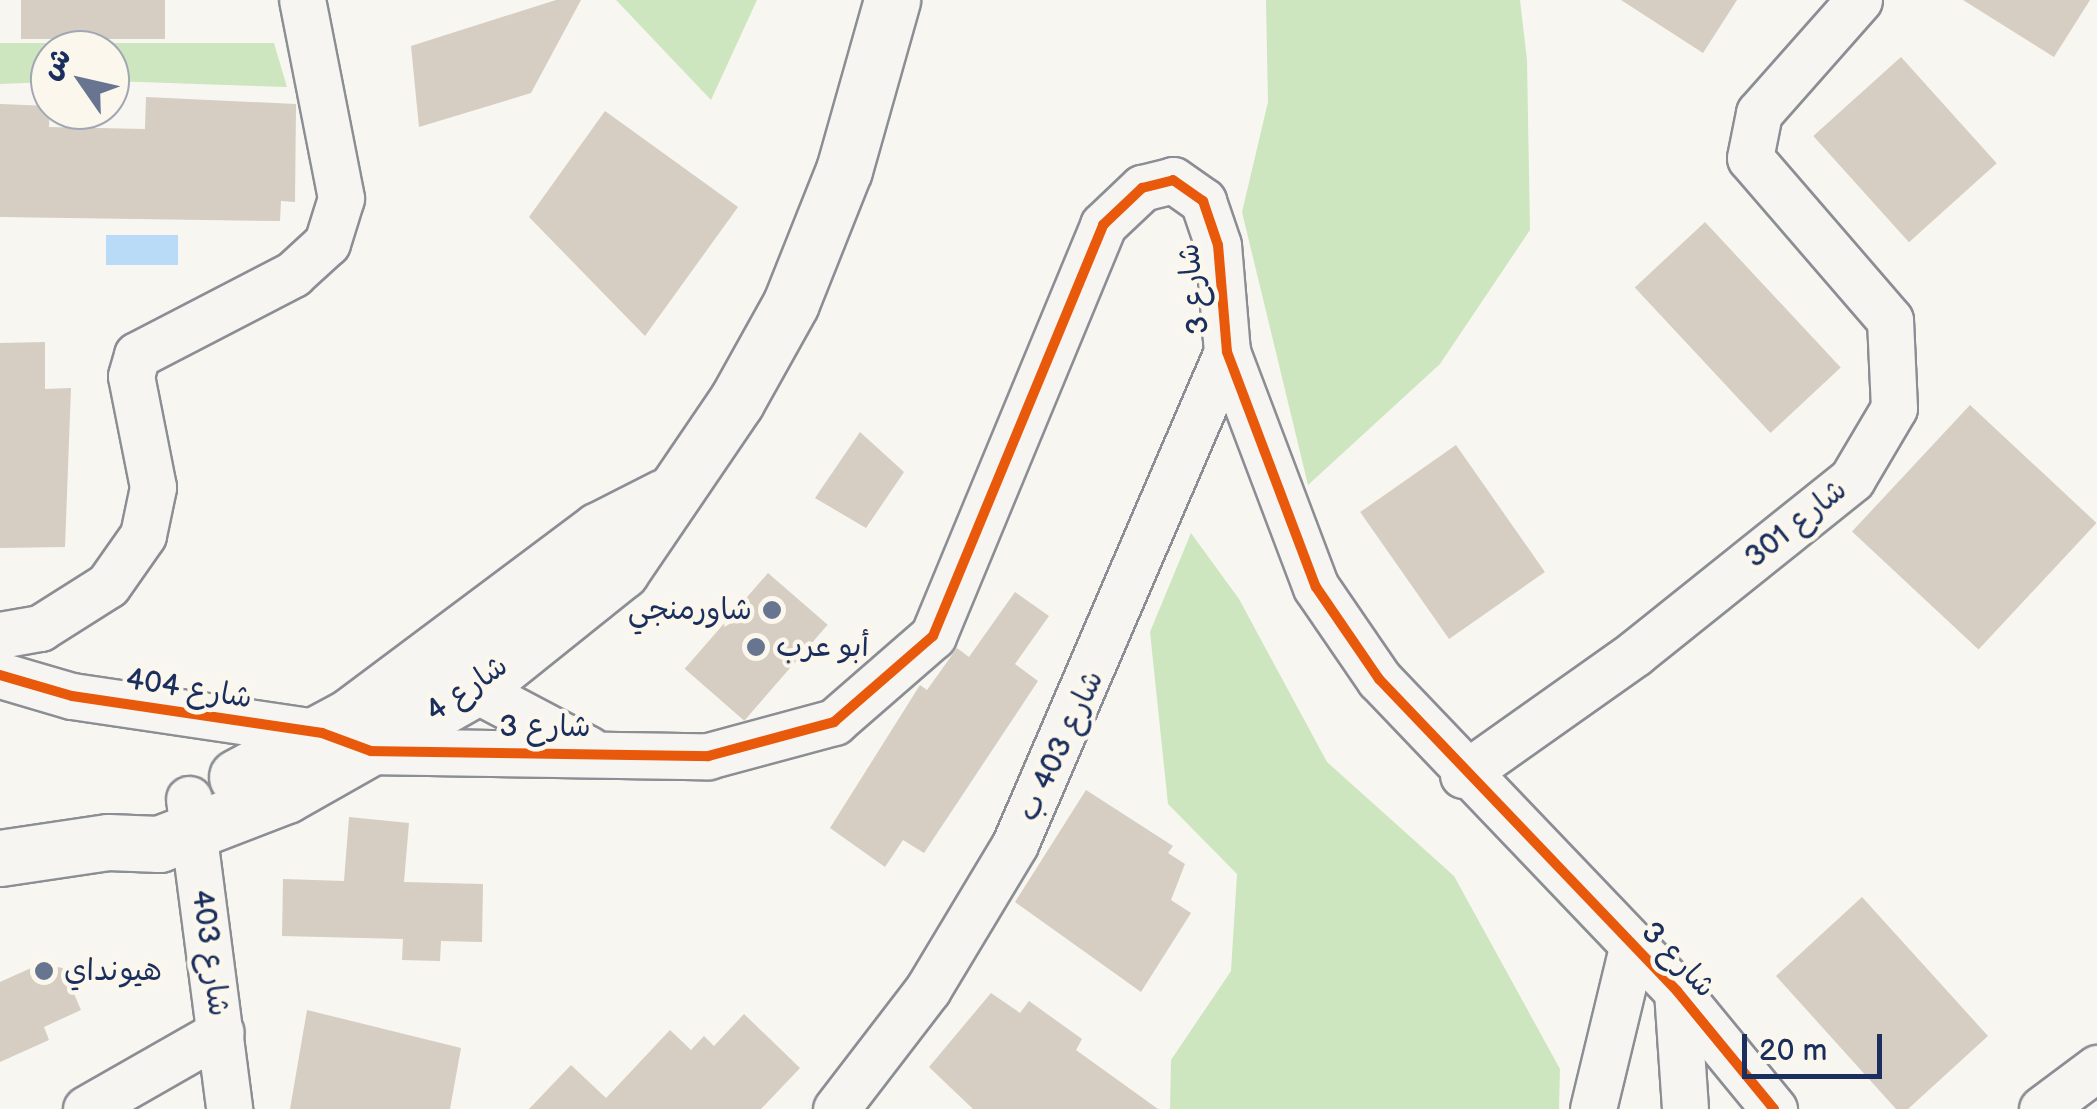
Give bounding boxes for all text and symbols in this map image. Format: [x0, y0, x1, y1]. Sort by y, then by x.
north arrow [30, 30, 130, 130]
text: ش [34, 42, 79, 86]
street label: شارع 3 [1171, 241, 1217, 337]
street label: شارع 301 [1738, 472, 1854, 576]
place label: شاورمنجي [628, 592, 752, 628]
marker: شاورمنجي [761, 599, 783, 621]
place label: أبو عرب [776, 629, 869, 665]
marker: أبو عرب [745, 636, 767, 658]
street label: شارع 4 [419, 648, 515, 730]
street label: شارع 404 [123, 661, 255, 717]
street label: شارع 403 ب [1010, 665, 1112, 827]
street label: شارع 3 [499, 709, 591, 745]
street label: شارع 403 [183, 887, 237, 1019]
street label: شارع 3 [1633, 915, 1723, 1005]
place label: هيونداي [64, 953, 162, 989]
marker: هيونداي [33, 960, 55, 982]
scale bar [1747, 1014, 1887, 1076]
text: 20 m [1759, 1033, 1827, 1069]

